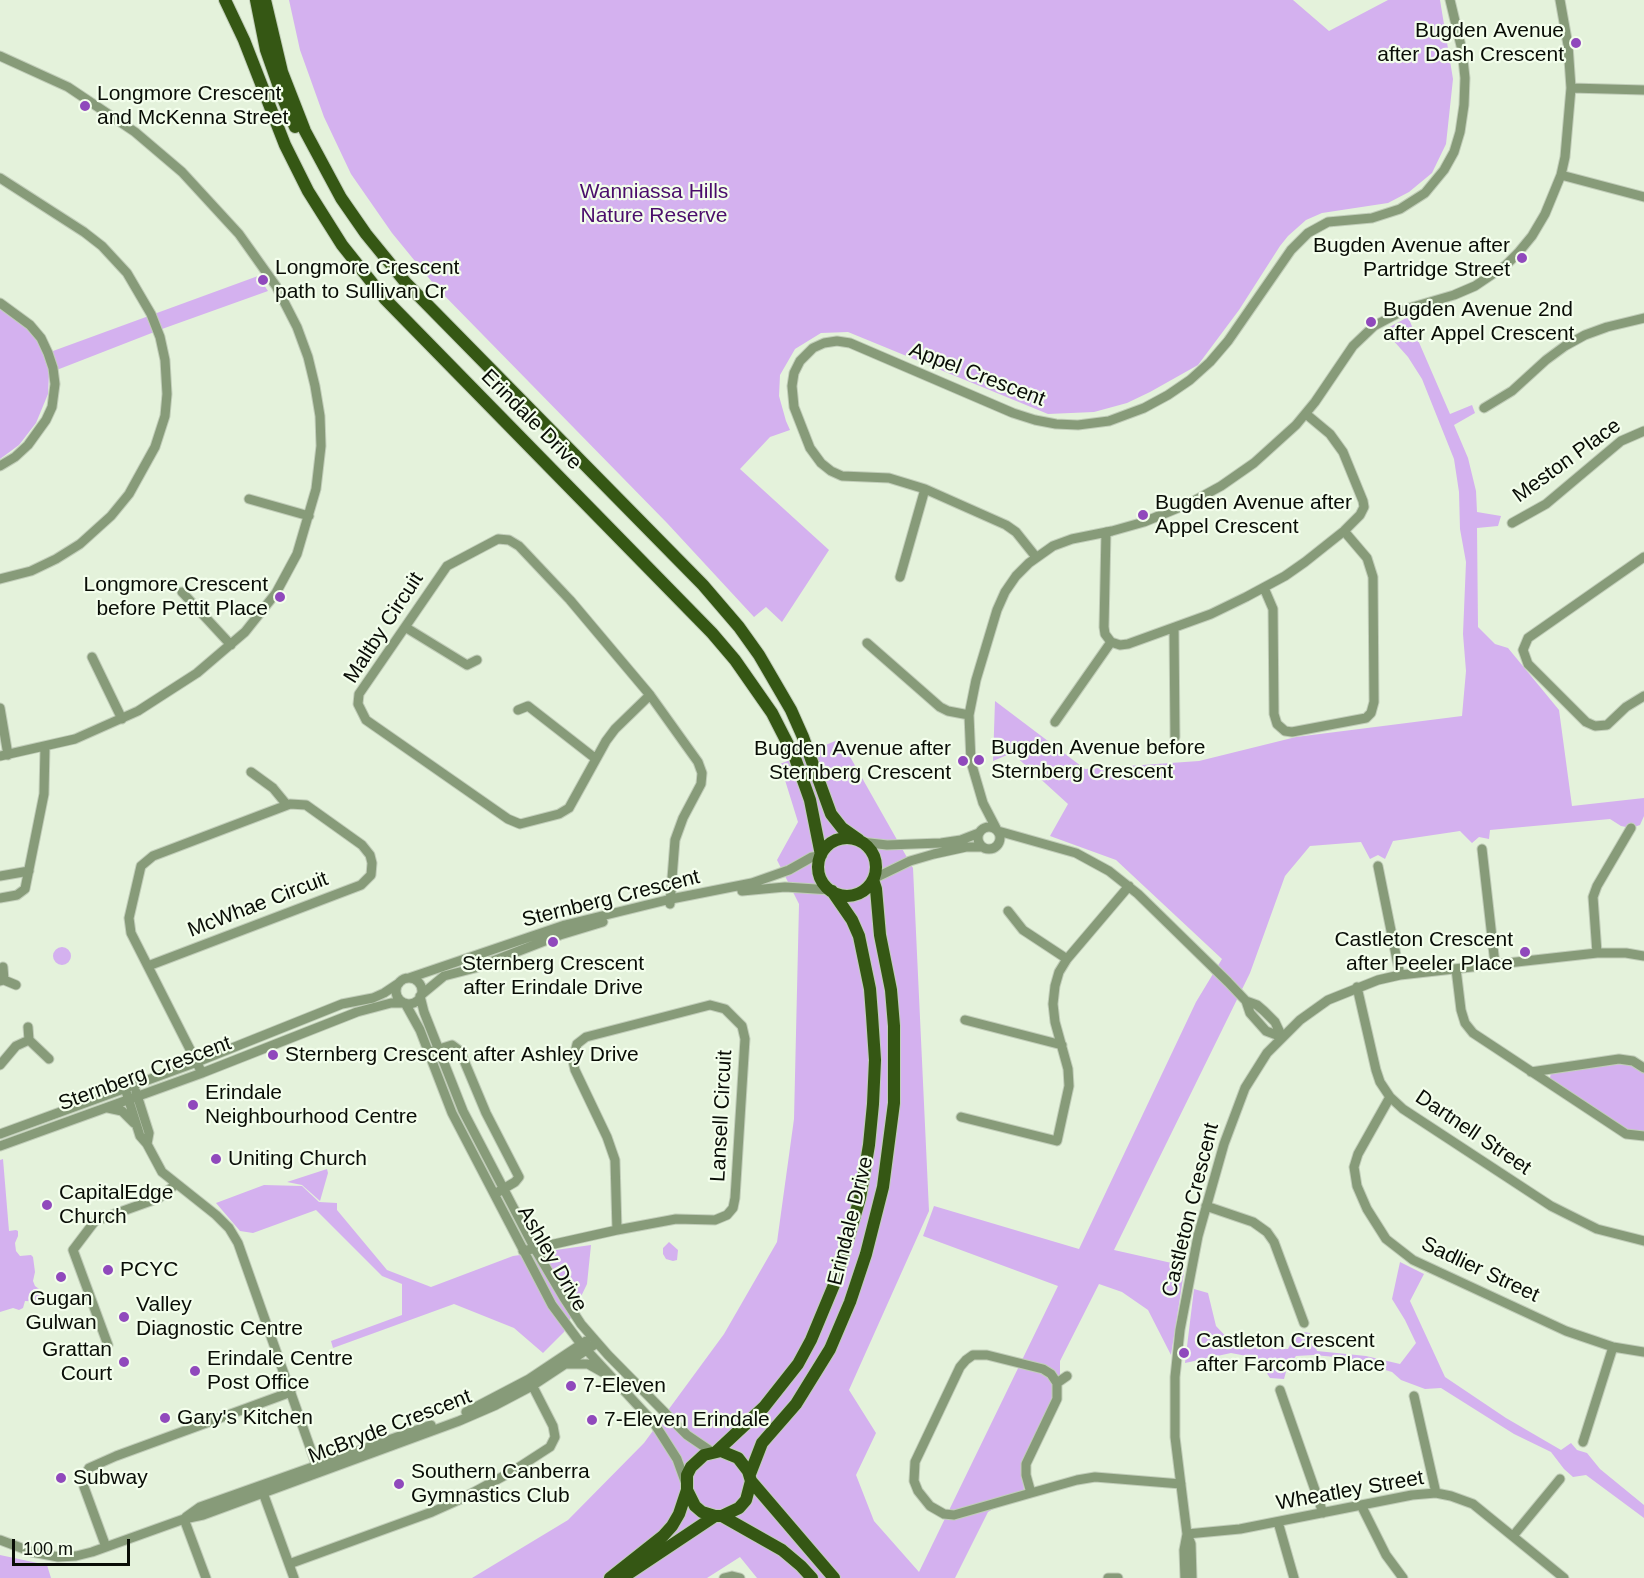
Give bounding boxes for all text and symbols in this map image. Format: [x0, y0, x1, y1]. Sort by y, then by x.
place label: Bugden Avenue after Dash Crescent [1377, 18, 1564, 68]
marker: Bugden Avenue after Dash Crescent [1569, 36, 1583, 50]
place label: Longmore Crescent and McKenna Street [97, 81, 288, 131]
marker: Longmore Crescent and McKenna Street [78, 99, 92, 113]
park label: Wanniassa Hills Nature Reserve [580, 179, 728, 229]
place label: Bugden Avenue after Partridge Street [1313, 233, 1510, 283]
marker: Bugden Avenue after Partridge Street [1515, 251, 1529, 265]
place label: Longmore Crescent path to Sullivan Cr [275, 255, 459, 305]
marker: Longmore Crescent path to Sullivan Cr [256, 273, 270, 287]
place label: Bugden Avenue 2nd after Appel Crescent [1383, 297, 1574, 347]
marker: Bugden Avenue 2nd after Appel Crescent [1364, 315, 1378, 329]
street label: Appel Crescent [905, 338, 1049, 412]
street label: Erindale Drive [475, 364, 587, 476]
street label: Meston Place [1508, 413, 1626, 509]
place label: Bugden Avenue after Appel Crescent [1155, 490, 1352, 540]
marker: Bugden Avenue after Appel Crescent [1136, 508, 1150, 522]
street label: Maltby Circuit [339, 568, 429, 688]
place label: Longmore Crescent before Pettit Place [84, 572, 268, 622]
marker: Longmore Crescent before Pettit Place [273, 590, 287, 604]
place label: Bugden Avenue before Sternberg Crescent [991, 735, 1205, 785]
place label: Bugden Avenue after Sternberg Crescent [754, 736, 951, 786]
marker: Bugden Avenue before Sternberg Crescent [972, 753, 986, 767]
marker: Bugden Avenue after Sternberg Crescent [956, 754, 970, 768]
street label: Sternberg Crescent [520, 865, 702, 933]
street label: McWhae Circuit [184, 867, 332, 943]
place label: Castleton Crescent after Peeler Place [1334, 927, 1513, 977]
marker: Sternberg Crescent after Erindale Drive [546, 935, 560, 949]
marker: Castleton Crescent after Peeler Place [1518, 945, 1532, 959]
place label: Sternberg Crescent after Erindale Drive [462, 951, 644, 1001]
street label: Sternberg Crescent [55, 1031, 235, 1117]
place label: Sternberg Crescent after Ashley Drive [285, 1042, 639, 1068]
marker: Sternberg Crescent after Ashley Drive [266, 1048, 280, 1062]
street label: Lansell Circuit [706, 1049, 738, 1183]
place label: Erindale Neighbourhood Centre [205, 1080, 417, 1130]
street label: Dartnell Street [1410, 1085, 1536, 1181]
marker: Erindale Neighbourhood Centre [186, 1098, 200, 1112]
street label: Castleton Crescent [1157, 1120, 1225, 1300]
place label: Uniting Church [228, 1146, 367, 1172]
marker: Uniting Church [209, 1152, 223, 1166]
street label: Erindale Drive [823, 1154, 879, 1288]
place label: CapitalEdge Church [59, 1180, 173, 1230]
marker: CapitalEdge Church [40, 1198, 54, 1212]
street label: Ashley Drive [512, 1202, 592, 1316]
street label: Sadlier Street [1417, 1232, 1543, 1308]
place label: PCYC [120, 1257, 178, 1283]
marker: PCYC [101, 1263, 115, 1277]
marker: Gugan Gulwan [54, 1270, 68, 1284]
place label: Gugan Gulwan [25, 1286, 97, 1336]
place label: Valley Diagnostic Centre [136, 1292, 303, 1342]
marker: Valley Diagnostic Centre [117, 1310, 131, 1324]
place label: Castleton Crescent after Farcomb Place [1196, 1328, 1385, 1378]
place label: Grattan Court [42, 1337, 112, 1387]
place label: Erindale Centre Post Office [207, 1346, 353, 1396]
marker: Castleton Crescent after Farcomb Place [1177, 1346, 1191, 1360]
marker: Grattan Court [117, 1355, 131, 1369]
marker: Erindale Centre Post Office [188, 1364, 202, 1378]
place label: 7-Eleven [583, 1373, 666, 1399]
marker: 7-Eleven [564, 1379, 578, 1393]
street label: McBryde Crescent [305, 1384, 475, 1470]
place label: Gary's Kitchen [177, 1405, 313, 1431]
place label: 7-Eleven Erindale [604, 1407, 770, 1433]
marker: Gary's Kitchen [158, 1411, 172, 1425]
marker: 7-Eleven Erindale [585, 1413, 599, 1427]
place label: Southern Canberra Gymnastics Club [411, 1459, 590, 1509]
place label: Subway [73, 1465, 148, 1491]
street label: Wheatley Street [1274, 1466, 1426, 1516]
marker: Subway [54, 1471, 68, 1485]
marker: Southern Canberra Gymnastics Club [392, 1477, 406, 1491]
scale bar [15, 1527, 134, 1565]
text: 100 m [23, 1539, 73, 1559]

